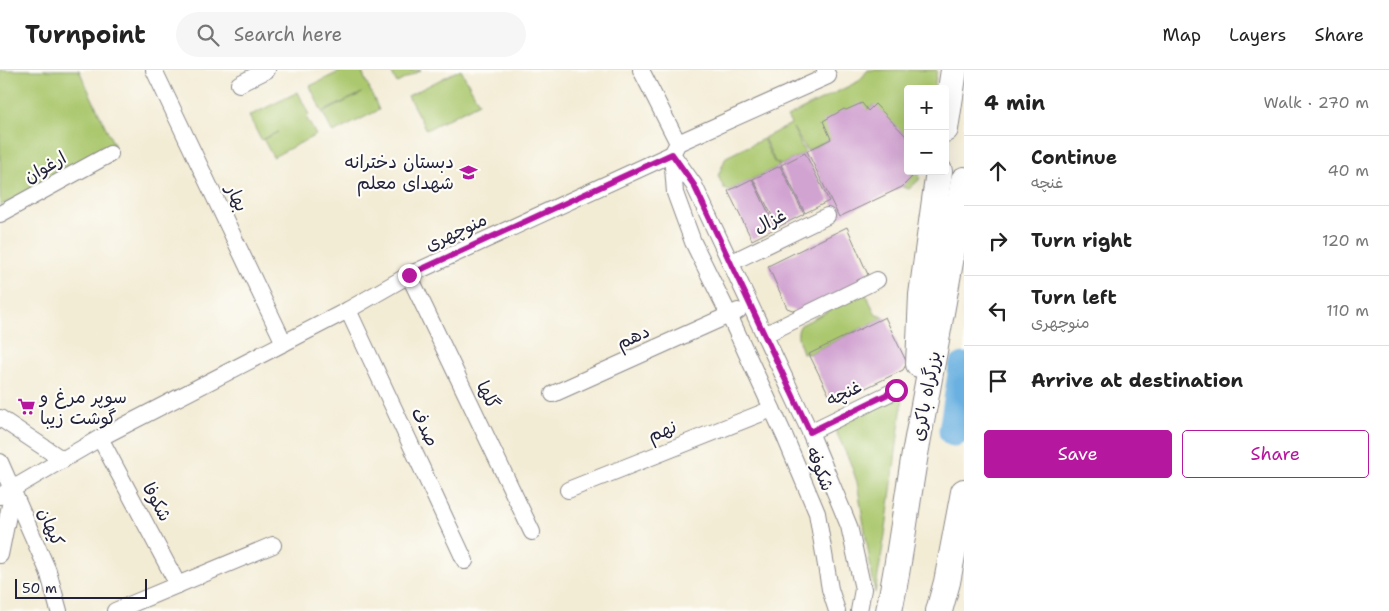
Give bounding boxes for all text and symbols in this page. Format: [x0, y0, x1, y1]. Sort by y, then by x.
search box [176, 12, 526, 57]
text: Turnpoint [25, 19, 146, 51]
icon: search [194, 21, 222, 49]
text: Search here [234, 22, 342, 47]
text: Map [1163, 23, 1201, 47]
text: Layers [1229, 23, 1286, 47]
text: Share [1314, 23, 1364, 47]
map controls [904, 85, 949, 175]
button: + [904, 85, 949, 130]
text: 4 min [984, 89, 1045, 117]
text: Walk · 270 m [1264, 92, 1369, 113]
button: − [904, 130, 949, 175]
text: Continue [1031, 145, 1117, 170]
street label: ارغوان [19, 146, 71, 188]
place label: دبستان دخترانه شهدای معلم [344, 150, 454, 197]
icon: ahead [984, 157, 1012, 185]
text: 40 m [1327, 160, 1369, 181]
school or university icon: دبستان دخترانه شهدای معلم [458, 162, 478, 182]
text: غنچه [1031, 172, 1063, 193]
street label: بهار [220, 179, 254, 215]
street label: غزال [750, 203, 790, 239]
street label: منوچهری [421, 207, 491, 257]
icon: right [984, 227, 1012, 255]
text: Turn right [1031, 228, 1132, 253]
text: 120 m [1322, 230, 1369, 251]
route end [398, 264, 421, 287]
text: Turn left [1031, 285, 1117, 310]
icon: left [984, 297, 1012, 325]
text: 110 m [1326, 300, 1369, 321]
text: منوچهری [1031, 312, 1089, 333]
street label: دهم [613, 319, 654, 357]
street label: بزرگراه باکری [906, 349, 946, 443]
icon: arrive [984, 367, 1012, 395]
text: Arrive at destination [1031, 368, 1243, 393]
street label: غنچه [822, 374, 866, 412]
street label: گلها [471, 377, 505, 413]
route start [885, 379, 908, 402]
place label: سوپر مرغ و گوشت زیبا [38, 385, 127, 430]
supermarket icon: سوپر مرغ و گوشت زیبا [16, 397, 36, 417]
street label: صدف [406, 404, 444, 450]
street label: نهم [644, 414, 681, 449]
button: Save [984, 430, 1172, 478]
button: Share [1182, 430, 1369, 478]
street label: شکوفه [800, 443, 840, 495]
street label: شکوفا [137, 478, 177, 526]
street label: کیهان [32, 504, 70, 550]
scale bar [15, 576, 148, 599]
text: 50 m [22, 579, 57, 597]

